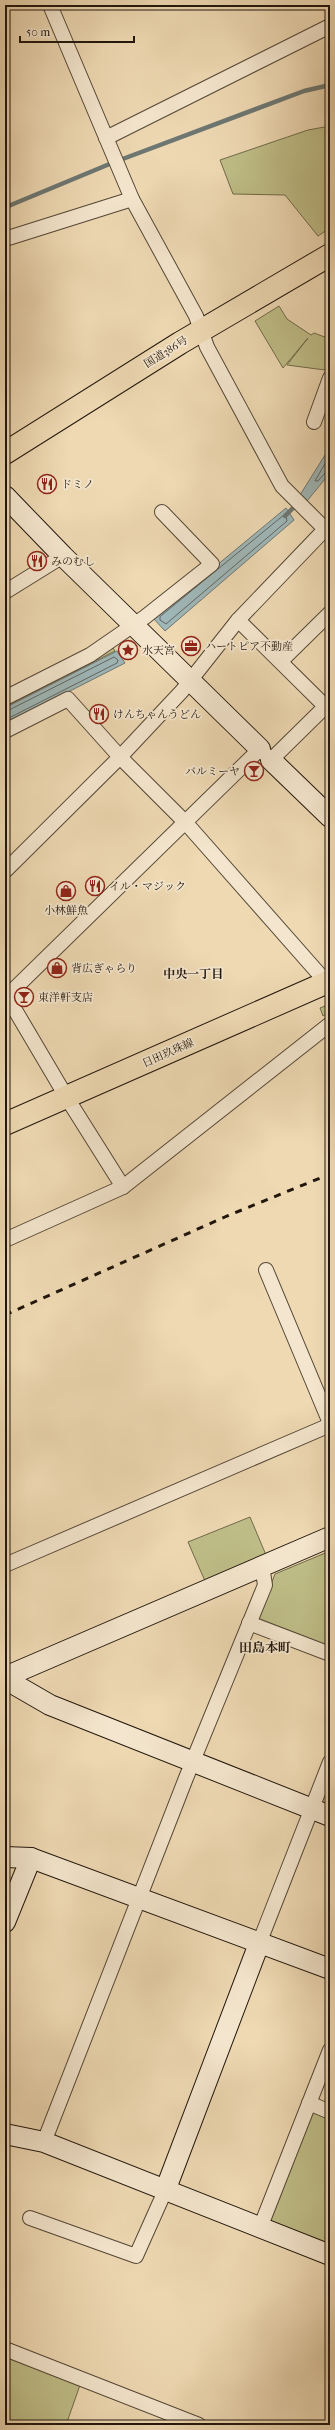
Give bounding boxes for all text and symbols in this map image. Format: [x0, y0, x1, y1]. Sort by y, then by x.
scale bar [20, 18, 134, 44]
text: 50 m [26, 25, 50, 39]
street label: 国道386号 [142, 334, 190, 370]
restaurant icon: ドミノ [36, 473, 58, 495]
place label: ドミノ [61, 478, 94, 491]
restaurant icon: みのむし [26, 550, 48, 572]
place label: みのむし [51, 555, 95, 568]
office icon: ハートピア不動産 [180, 635, 202, 657]
place icon: 水天宮 [117, 639, 139, 661]
place label: ハートピア不動産 [205, 640, 293, 653]
place label: 水天宮 [142, 644, 175, 657]
restaurant icon: けんちゃんうどん [88, 703, 110, 725]
place label: けんちゃんうどん [113, 708, 201, 721]
bar icon: バルミーヤ [243, 760, 265, 782]
place label: バルミーヤ [185, 765, 240, 778]
restaurant icon: イル・マジック [84, 875, 106, 897]
shop icon: 小林鮮魚 [55, 880, 77, 902]
place label: イル・マジック [109, 880, 186, 893]
place label: 小林鮮魚 [44, 904, 88, 917]
shop icon: 背広ぎゃらり [46, 957, 68, 979]
place label: 背広ぎゃらり [71, 962, 137, 975]
district label: 中央一丁目 [163, 967, 223, 981]
bar icon: 東洋軒支店 [13, 986, 35, 1008]
place label: 東洋軒支店 [38, 991, 93, 1004]
street label: 日田玖珠線 [140, 1036, 196, 1070]
district label: 田島本町 [239, 1640, 291, 1655]

